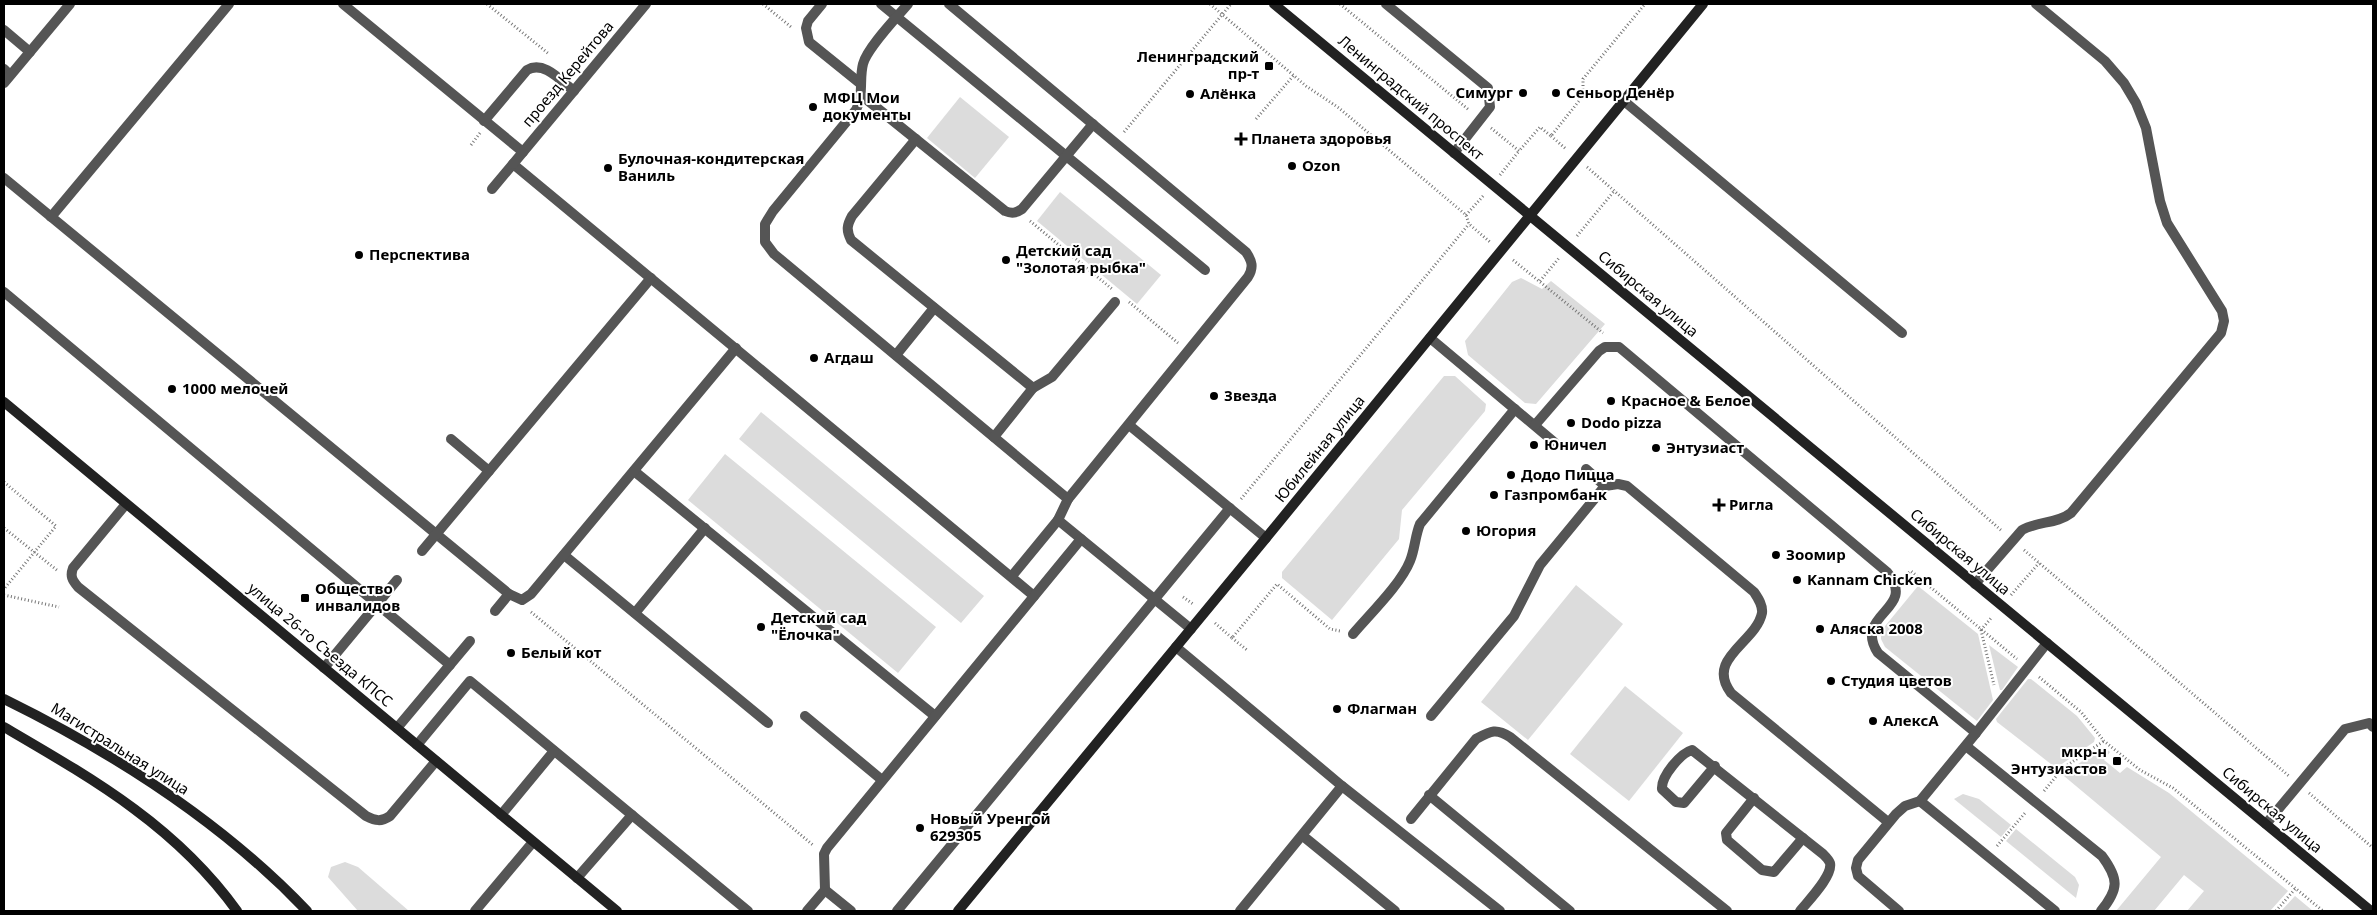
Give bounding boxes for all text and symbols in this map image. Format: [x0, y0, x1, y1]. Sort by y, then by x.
street label: проезд Керейтова [517, 16, 617, 130]
street label: Ленинградский проспект [1335, 30, 1489, 164]
place label: Ленинградский пр-т [1137, 46, 1259, 83]
marker: Ленинградский пр-т [1263, 60, 1275, 72]
place label: Симург [1455, 82, 1513, 102]
place label: Сеньор Денёр [1566, 82, 1674, 102]
place label: Алёнка [1200, 83, 1256, 103]
place label: МФЦ Мои документы [823, 87, 911, 124]
marker: Симург [1517, 87, 1529, 99]
marker: Сеньор Денёр [1550, 87, 1562, 99]
marker: Алёнка [1184, 88, 1196, 100]
marker: МФЦ Мои документы [807, 101, 819, 113]
place label: Планета здоровья [1251, 128, 1392, 148]
marker: Планета здоровья [1235, 133, 1247, 145]
place label: Булочная-кондитерская Ваниль [618, 148, 804, 185]
place label: Ozon [1302, 155, 1340, 175]
marker: Ozon [1286, 160, 1298, 172]
marker: Булочная-кондитерская Ваниль [602, 162, 614, 174]
place label: Детский сад "Золотая рыбка" [1016, 240, 1146, 277]
place label: Перспектива [369, 244, 470, 264]
street label: Сибирская улица [1594, 245, 1703, 341]
marker: Перспектива [353, 249, 365, 261]
marker: Детский сад "Золотая рыбка" [1000, 254, 1012, 266]
place label: Агдаш [824, 347, 874, 367]
marker: Агдаш [808, 352, 820, 364]
place label: 1000 мелочей [182, 378, 288, 398]
marker: 1000 мелочей [166, 383, 178, 395]
place label: Звезда [1224, 385, 1277, 405]
marker: Звезда [1208, 390, 1220, 402]
place label: Красное & Белое [1621, 390, 1751, 410]
street label: Юбилейная улица [1270, 391, 1369, 506]
marker: Красное & Белое [1605, 395, 1617, 407]
place label: Dodo pizza [1581, 412, 1662, 432]
marker: Dodo pizza [1565, 417, 1577, 429]
place label: Юничел [1544, 434, 1607, 454]
place label: Энтузиаст [1666, 437, 1744, 457]
marker: Юничел [1528, 439, 1540, 451]
marker: Энтузиаст [1650, 442, 1662, 454]
place label: Додо Пицца [1521, 464, 1615, 484]
marker: Додо Пицца [1505, 469, 1517, 481]
place label: Газпромбанк [1504, 484, 1608, 504]
marker: Газпромбанк [1488, 489, 1500, 501]
place label: Ригла [1729, 494, 1773, 514]
marker: Ригла [1713, 499, 1725, 511]
street label: Сибирская улица [1906, 503, 2015, 599]
place label: Югория [1476, 520, 1536, 540]
marker: Югория [1460, 525, 1472, 537]
place label: Зоомир [1786, 544, 1846, 564]
marker: Зоомир [1770, 549, 1782, 561]
place label: Kannam Chicken [1807, 569, 1933, 589]
marker: Kannam Chicken [1791, 574, 1803, 586]
street label: улица 26-го Съезда КПСС [244, 578, 397, 711]
place label: Общество инвалидов [315, 578, 400, 615]
marker: Общество инвалидов [299, 592, 311, 604]
place label: Детский сад "Ёлочка" [771, 607, 867, 644]
place label: Аляска 2008 [1830, 618, 1923, 638]
marker: Детский сад "Ёлочка" [755, 621, 767, 633]
marker: Аляска 2008 [1814, 623, 1826, 635]
place label: Белый кот [521, 642, 602, 662]
marker: Белый кот [505, 647, 517, 659]
place label: Студия цветов [1841, 670, 1952, 690]
marker: Студия цветов [1825, 675, 1837, 687]
street label: Магистральная улица [48, 697, 193, 799]
place label: Флагман [1347, 698, 1417, 718]
marker: Флагман [1331, 703, 1343, 715]
place label: АлексА [1883, 710, 1939, 730]
marker: АлексА [1867, 715, 1879, 727]
place label: мкр-н Энтузиастов [2011, 741, 2107, 778]
marker: мкр-н Энтузиастов [2111, 755, 2123, 767]
street label: Сибирская улица [2218, 761, 2327, 857]
place label: Новый Уренгой 629305 [930, 808, 1051, 845]
marker: Новый Уренгой 629305 [914, 822, 926, 834]

